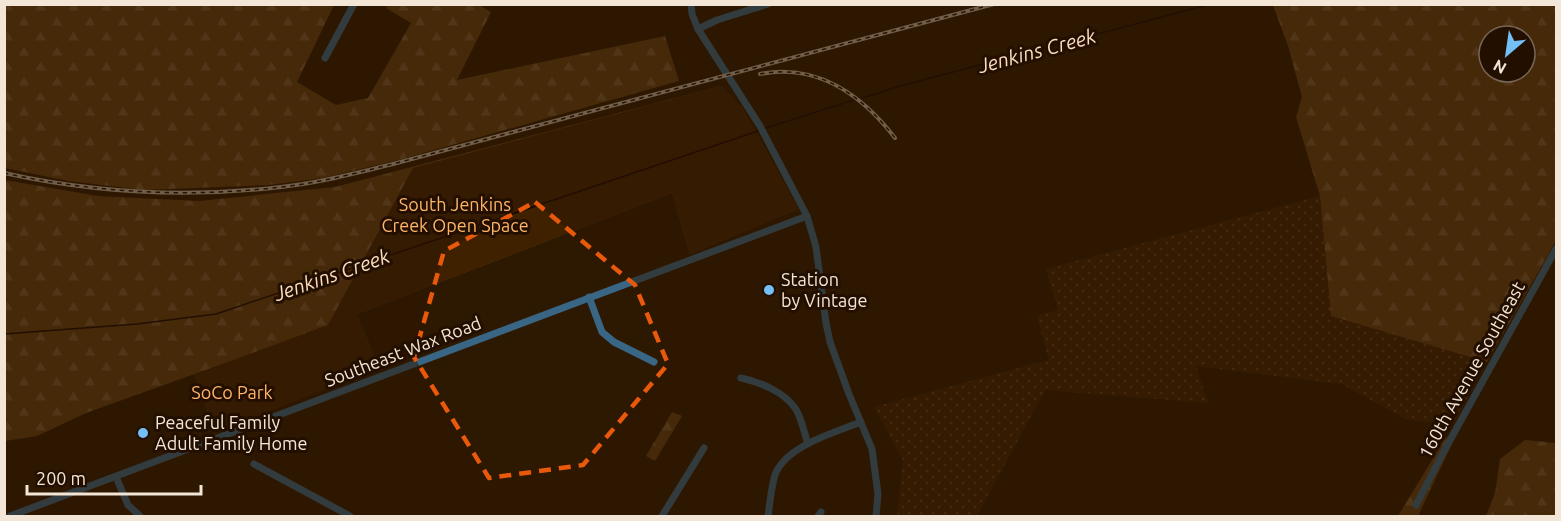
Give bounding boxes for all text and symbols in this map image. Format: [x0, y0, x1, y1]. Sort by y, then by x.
water label: Jenkins Creek [975, 24, 1099, 77]
north arrow [1477, 24, 1537, 84]
text: N [1490, 56, 1509, 78]
park label: South Jenkins Creek Open Space [381, 194, 529, 235]
water label: Jenkins Creek [270, 244, 393, 305]
place label: Station by Vintage [781, 269, 868, 310]
street label: 160th Avenue Southeast [1414, 278, 1528, 461]
marker: Station by Vintage [762, 283, 776, 297]
street label: Southeast Wax Road [322, 312, 484, 390]
park label: SoCo Park [191, 382, 273, 402]
place label: Peaceful Family Adult Family Home [155, 412, 307, 453]
marker: Peaceful Family Adult Family Home [136, 426, 150, 440]
scale bar [27, 458, 201, 496]
text: 200 m [36, 468, 86, 488]

